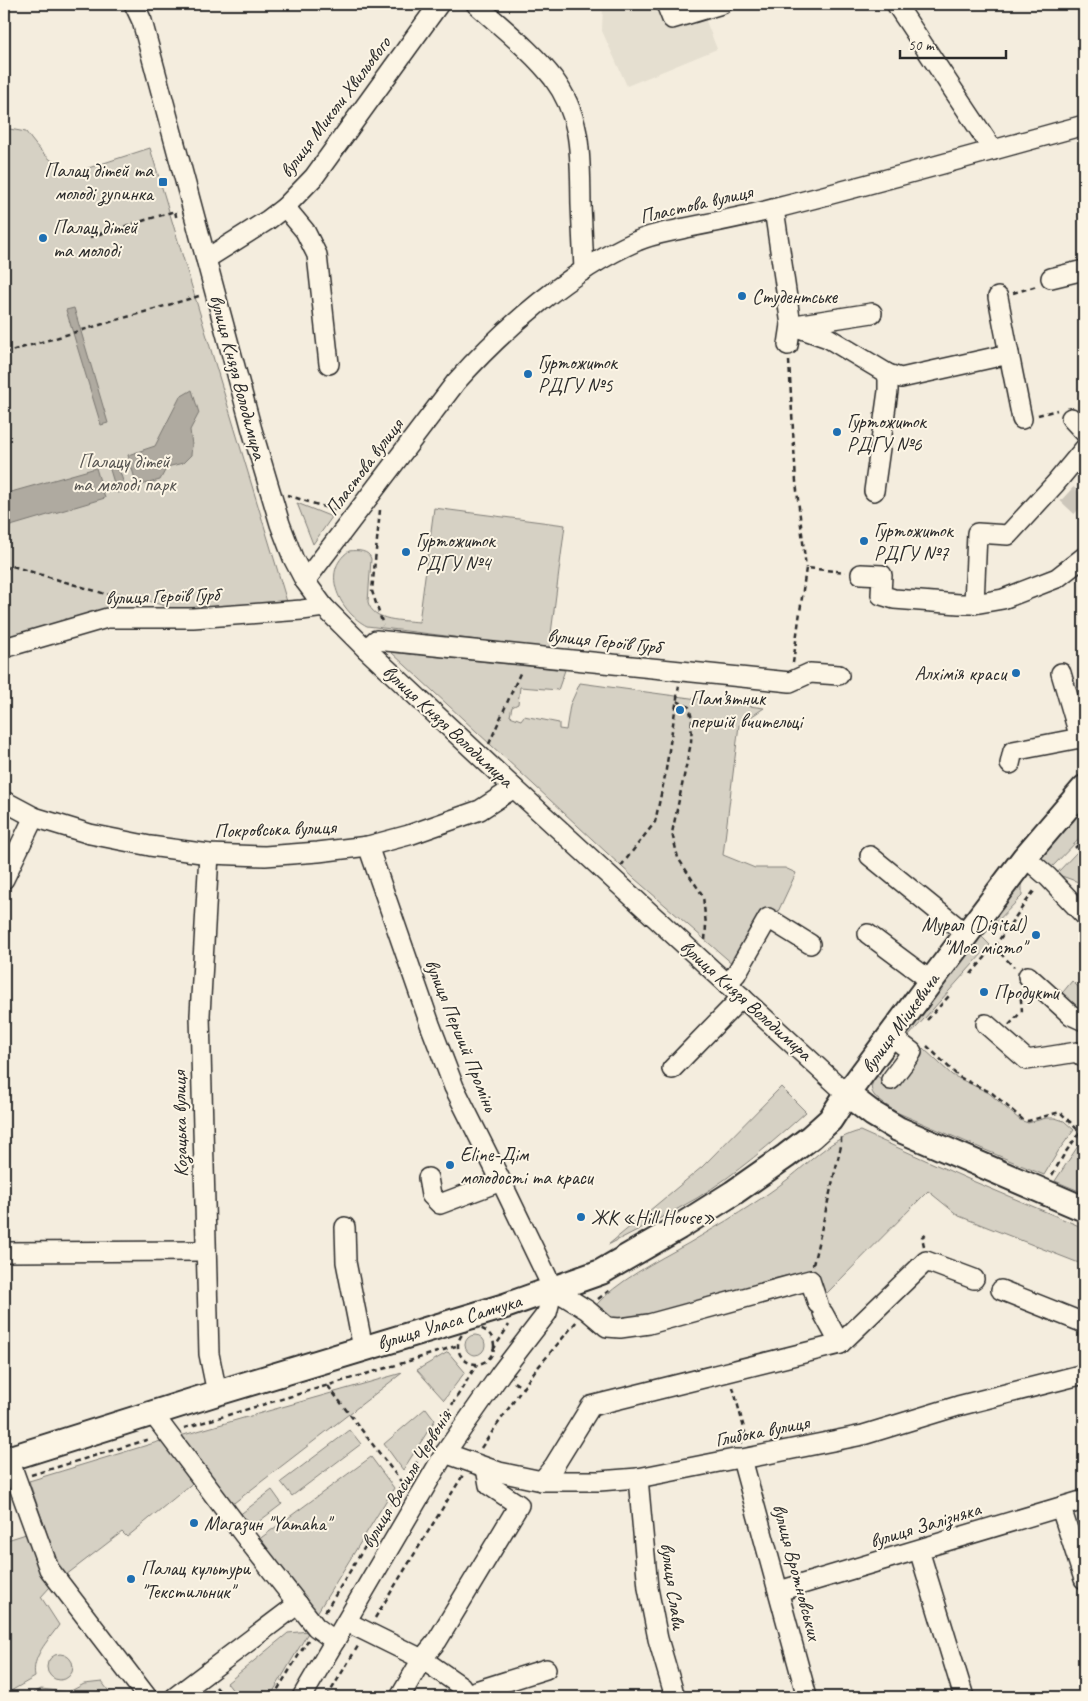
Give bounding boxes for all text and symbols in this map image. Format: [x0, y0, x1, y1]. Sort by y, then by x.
scale bar [900, 28, 1007, 60]
street label: вулиця Миколи Хвильового [274, 31, 397, 183]
text: 50 m [908, 36, 935, 55]
place label: Палац дітей та молоді зупинка [44, 158, 155, 207]
marker: Палац дітей та молоді зупинка [157, 176, 169, 188]
street label: Пластова вулиця [637, 178, 757, 229]
place label: Палац дітей та молоді [53, 215, 139, 263]
marker: Палац дітей та молоді [37, 232, 49, 244]
place label: Студентське [752, 284, 839, 309]
marker: Студентське [736, 290, 748, 302]
street label: вулиця Князя Володимира [204, 292, 272, 463]
place label: Гуртожиток РДГУ №5 [538, 350, 619, 398]
marker: Гуртожиток РДГУ №5 [522, 368, 534, 380]
place label: Гуртожиток РДГУ №6 [847, 409, 928, 457]
street label: Пластова вулиця [319, 412, 410, 520]
marker: Гуртожиток РДГУ №6 [831, 426, 843, 438]
park label: Палацу дітей та молоді парк [72, 449, 177, 497]
place label: Гуртожиток РДГУ №7 [874, 518, 955, 566]
place label: Гуртожиток РДГУ №4 [416, 528, 497, 576]
marker: Гуртожиток РДГУ №7 [858, 535, 870, 547]
marker: Гуртожиток РДГУ №4 [400, 546, 412, 558]
street label: вулиця Героїв Гурб [105, 581, 223, 610]
street label: вулиця Героїв Гурб [546, 623, 666, 660]
street label: вулиця Князя Володимира [378, 659, 519, 794]
place label: Алхімія краси [914, 661, 1008, 686]
marker: Алхімія краси [1010, 667, 1022, 679]
place label: Пам’ятник першій вчительці [690, 686, 805, 734]
marker: Пам’ятник першій вчительці [674, 704, 686, 716]
street label: Покровська вулиця [214, 814, 338, 844]
place label: Мурал (Digital) "Моє місто" [921, 912, 1030, 960]
marker: Мурал (Digital) "Моє місто" [1030, 929, 1042, 941]
street label: вулиця Князя Володимира [675, 934, 818, 1067]
street label: вулиця Перший Промінь [419, 955, 504, 1116]
street label: вулиця Міцкевича [855, 967, 946, 1078]
place label: Продукти [994, 980, 1060, 1005]
marker: Продукти [978, 986, 990, 998]
street label: Козацька вулиця [167, 1068, 194, 1177]
place label: Eline-Дім молодості та краси [460, 1142, 595, 1190]
marker: Eline-Дім молодості та краси [444, 1159, 456, 1171]
place label: ЖК «Hill House» [591, 1205, 715, 1230]
marker: ЖК «Hill House» [575, 1211, 587, 1223]
street label: вулиця Уласа Самчука [374, 1288, 526, 1356]
street label: вулиця Василя Червонія [355, 1405, 457, 1553]
street label: Глибока вулиця [713, 1409, 813, 1452]
street label: вулиця Залізняка [867, 1496, 985, 1555]
street label: вулиця Вротновських [767, 1501, 828, 1645]
place label: Магазин "Yamaha" [204, 1511, 335, 1536]
marker: Магазин "Yamaha" [188, 1517, 200, 1529]
street label: вулиця Слави [655, 1541, 692, 1632]
place label: Палац культури "Текстильник" [141, 1556, 251, 1604]
marker: Палац культури "Текстильник" [125, 1573, 137, 1585]

